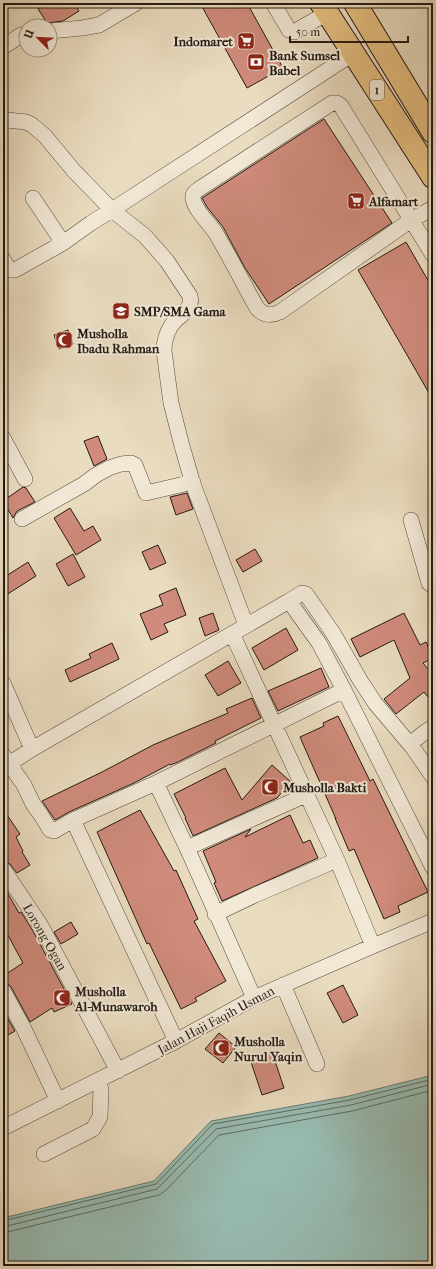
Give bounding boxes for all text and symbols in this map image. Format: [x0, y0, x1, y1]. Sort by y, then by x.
north arrow [18, 18, 58, 58]
scale bar [290, 18, 408, 44]
text: 50 m [296, 25, 320, 39]
text: U [21, 27, 37, 42]
supermarket icon: Indomaret [236, 31, 256, 51]
place label: Indomaret [173, 34, 233, 49]
place label: Bank Sumsel Babel [269, 48, 341, 78]
bank icon: Bank Sumsel Babel [246, 52, 266, 72]
road number: 1 [370, 80, 384, 100]
supermarket icon: Alfamart [346, 191, 366, 211]
place label: Alfamart [368, 194, 419, 209]
school or university icon: SMP/SMA Gama [111, 301, 131, 321]
place label: SMP/SMA Gama [134, 304, 226, 319]
place label: Musholla Ibadu Rahman [76, 326, 160, 356]
mosque icon: Musholla Ibadu Rahman [54, 330, 74, 350]
mosque icon: Musholla Bakti [260, 777, 280, 797]
place label: Musholla Bakti [282, 780, 366, 795]
street label: Lorong Ogan [20, 901, 70, 973]
street label: Jalan Haji Faqih Usman [154, 983, 277, 1058]
place label: Musholla Al-Munawaroh [74, 984, 158, 1014]
mosque icon: Musholla Al-Munawaroh [52, 988, 72, 1008]
place label: Musholla Nurul Yaqin [233, 1034, 303, 1065]
mosque icon: Musholla Nurul Yaqin [211, 1038, 231, 1058]

